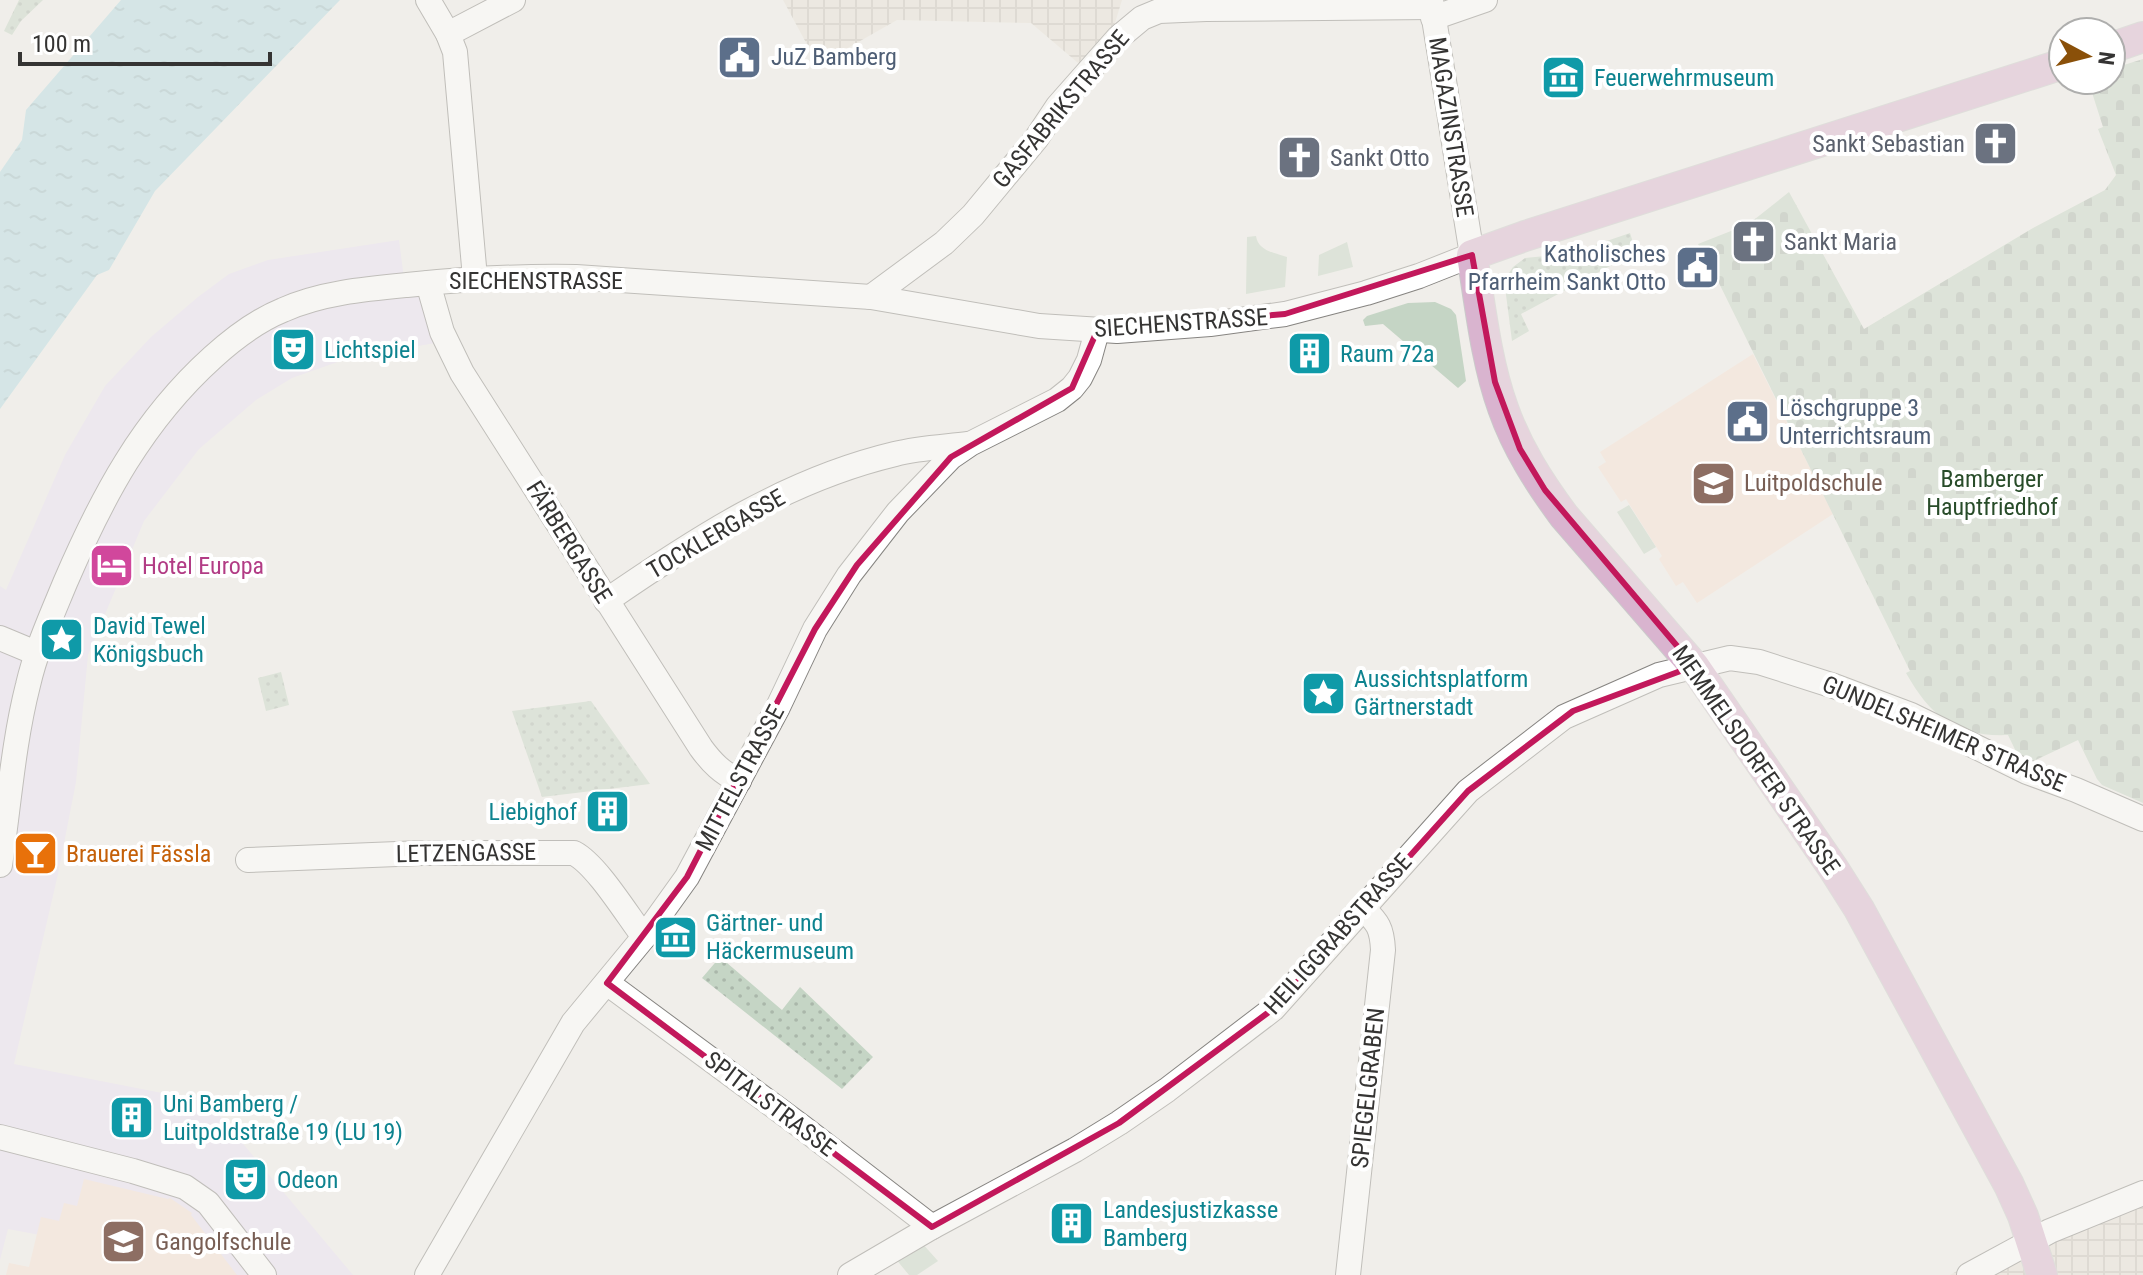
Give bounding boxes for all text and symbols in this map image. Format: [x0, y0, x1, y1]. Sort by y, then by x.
scale bar [20, 16, 270, 66]
north arrow [2047, 16, 2127, 96]
street label: GASFABRIKSTRASSE [987, 24, 1135, 194]
text: 100 m [32, 30, 91, 58]
public building icon: JuZ Bamberg [716, 33, 764, 81]
street label: MAGAZINSTRASSE [1423, 35, 1479, 219]
place label: JuZ Bamberg [771, 43, 897, 71]
text: N [2093, 50, 2120, 67]
museum icon: Feuerwehrmuseum [1539, 54, 1587, 102]
place label: Feuerwehrmuseum [1594, 64, 1774, 92]
church icon: Sankt Sebastian [1972, 120, 2020, 168]
place label: Sankt Sebastian [1812, 130, 1965, 158]
church icon: Sankt Otto [1275, 134, 1323, 182]
place label: Sankt Otto [1330, 144, 1429, 172]
church icon: Sankt Maria [1729, 218, 1777, 266]
place label: Sankt Maria [1784, 228, 1897, 256]
place label: Katholisches Pfarrheim Sankt Otto [1468, 240, 1666, 296]
public building icon: Katholisches Pfarrheim Sankt Otto [1673, 244, 1721, 292]
street label: SIECHENSTRASSE [449, 267, 623, 295]
street label: SIECHENSTRASSE [1093, 303, 1269, 343]
theatre icon: Lichtspiel [269, 326, 317, 374]
building icon: Raum 72a [1285, 330, 1333, 378]
place label: Lichtspiel [324, 336, 416, 364]
place label: Raum 72a [1340, 340, 1435, 368]
place label: Löschgruppe 3 Unterrichtsraum [1779, 394, 1931, 450]
public building icon: Löschgruppe 3 Unterrichtsraum [1724, 398, 1772, 446]
school or university icon: Luitpoldschule [1689, 459, 1737, 507]
park label: Bamberger Hauptfriedhof [1926, 465, 2058, 521]
place label: Luitpoldschule [1744, 469, 1882, 497]
street label: FÄRBERGASSE [520, 476, 618, 608]
street label: TOCKLERGASSE [642, 483, 790, 585]
hotel icon: Hotel Europa [87, 542, 135, 590]
place label: Hotel Europa [142, 552, 264, 580]
place label: David Tewel Königsbuch [93, 612, 206, 668]
place icon: David Tewel Königsbuch [38, 616, 86, 664]
street label: MEMMELSDORFER STRASSE [1666, 640, 1846, 880]
place label: Aussichtsplatform Gärtnerstadt [1354, 665, 1528, 721]
place icon: Aussichtsplatform Gärtnerstadt [1299, 669, 1347, 717]
street label: GUNDELSHEIMER STRASSE [1818, 670, 2070, 798]
street label: MITTELSTRASSE [690, 700, 790, 855]
building icon: Liebighof [584, 788, 632, 836]
place label: Liebighof [488, 798, 577, 826]
bar icon: Brauerei Fässla [11, 830, 59, 878]
street label: LETZENGASSE [396, 838, 536, 868]
place label: Brauerei Fässla [66, 840, 211, 868]
street label: HEILIGGRABSTRASSE [1258, 848, 1418, 1020]
place label: Gärtner- und Häckermuseum [706, 909, 854, 965]
museum icon: Gärtner- und Häckermuseum [651, 913, 699, 961]
street label: SPIEGELGRABEN [1346, 1006, 1390, 1170]
street label: SPITALSTRASSE [699, 1046, 841, 1162]
place label: Uni Bamberg / Luitpoldstraße 19 (LU 19) [163, 1090, 403, 1146]
building icon: Uni Bamberg / Luitpoldstraße 19 (LU 19) [108, 1094, 156, 1142]
theatre icon: Odeon [222, 1156, 270, 1204]
place label: Odeon [277, 1166, 338, 1194]
place label: Landesjustizkasse Bamberg [1103, 1196, 1278, 1252]
building icon: Landesjustizkasse Bamberg [1048, 1200, 1096, 1248]
school or university icon: Gangolfschule [100, 1218, 148, 1266]
place label: Gangolfschule [155, 1228, 291, 1256]

